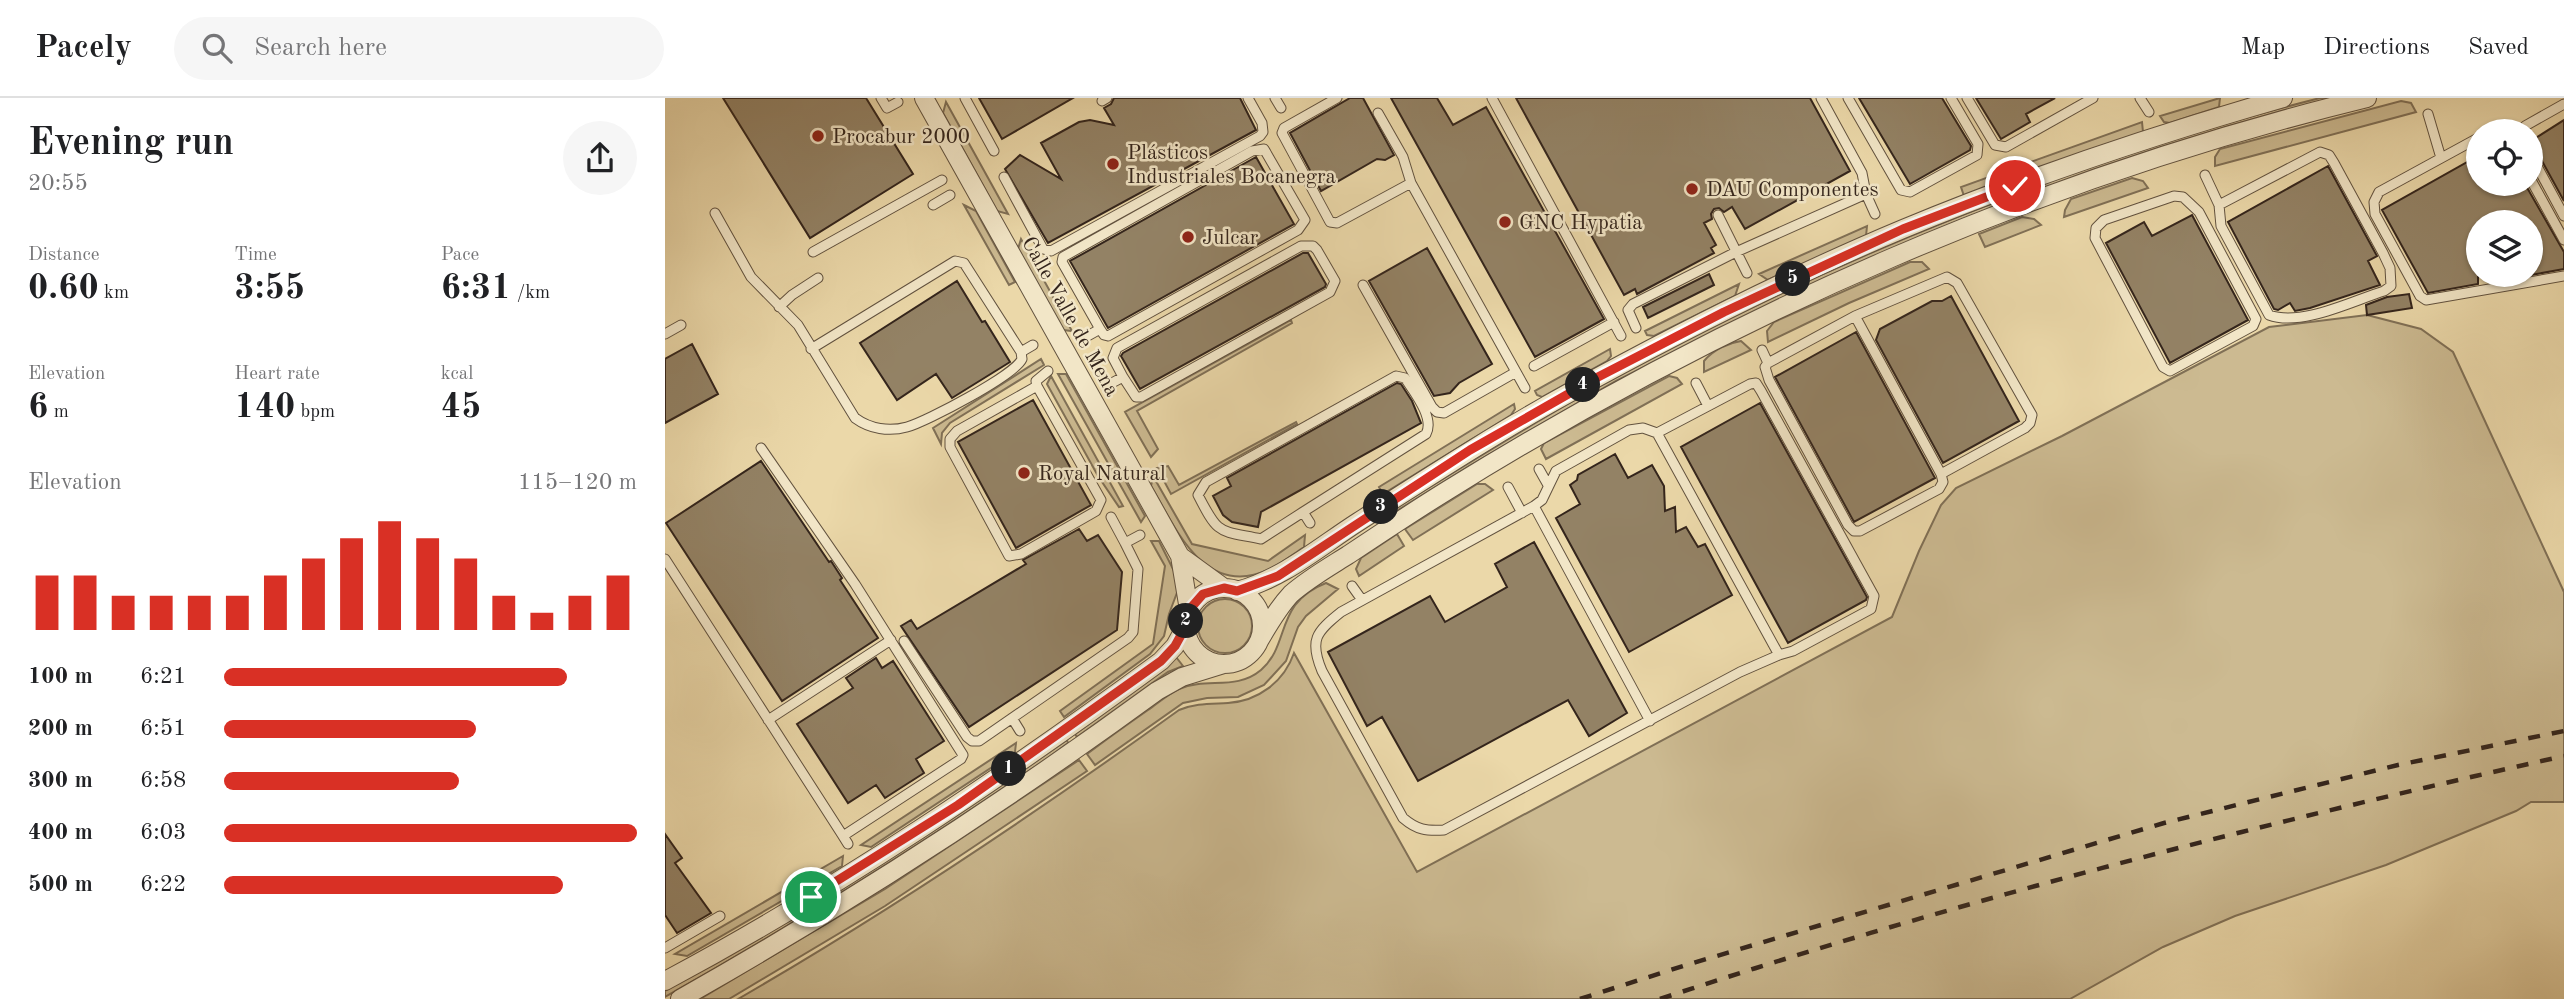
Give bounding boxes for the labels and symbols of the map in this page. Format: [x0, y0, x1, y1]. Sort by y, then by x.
place label: Procabur 2000 [832, 127, 970, 148]
marker: Procabur 2000 [810, 128, 826, 144]
place label: Plásticos Industriales Bocanegra [1127, 143, 1336, 188]
marker: Plásticos Industriales Bocanegra [1105, 156, 1121, 172]
pin [1985, 156, 2045, 216]
place label: DAU Componentes [1706, 180, 1879, 201]
marker: DAU Componentes [1684, 181, 1700, 197]
place label: GNC Hypatia [1519, 213, 1643, 234]
marker: GNC Hypatia [1497, 214, 1513, 230]
place label: Julcar [1202, 228, 1259, 249]
marker: Julcar [1180, 229, 1196, 245]
street label: Calle Valle de Mena [1017, 234, 1122, 400]
pin: 5 [1775, 262, 1811, 296]
pin: 4 [1565, 368, 1601, 402]
place label: Royal Natural [1038, 464, 1166, 485]
marker: Royal Natural [1016, 465, 1032, 481]
pin: 3 [1363, 490, 1399, 524]
pin: 2 [1169, 603, 1203, 638]
pin: 1 [991, 752, 1027, 786]
pin [781, 867, 841, 927]

